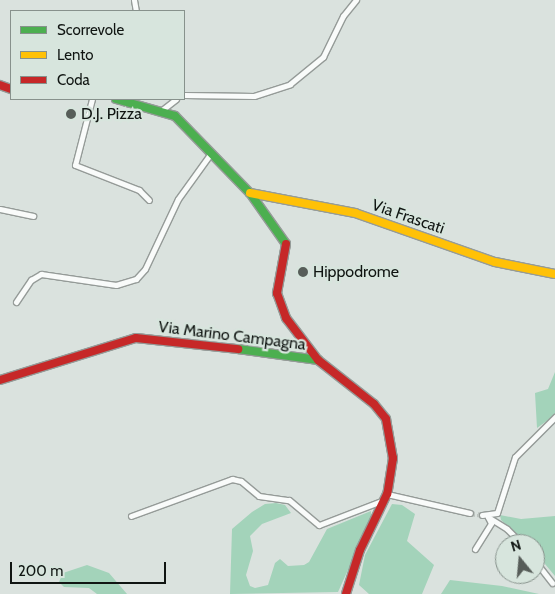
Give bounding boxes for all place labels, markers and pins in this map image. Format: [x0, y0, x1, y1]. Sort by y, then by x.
place label: D.J. Pizza [81, 104, 142, 124]
marker: D.J. Pizza [65, 108, 77, 120]
place label: Hippodrome [313, 262, 399, 282]
marker: Hippodrome [297, 266, 309, 278]

